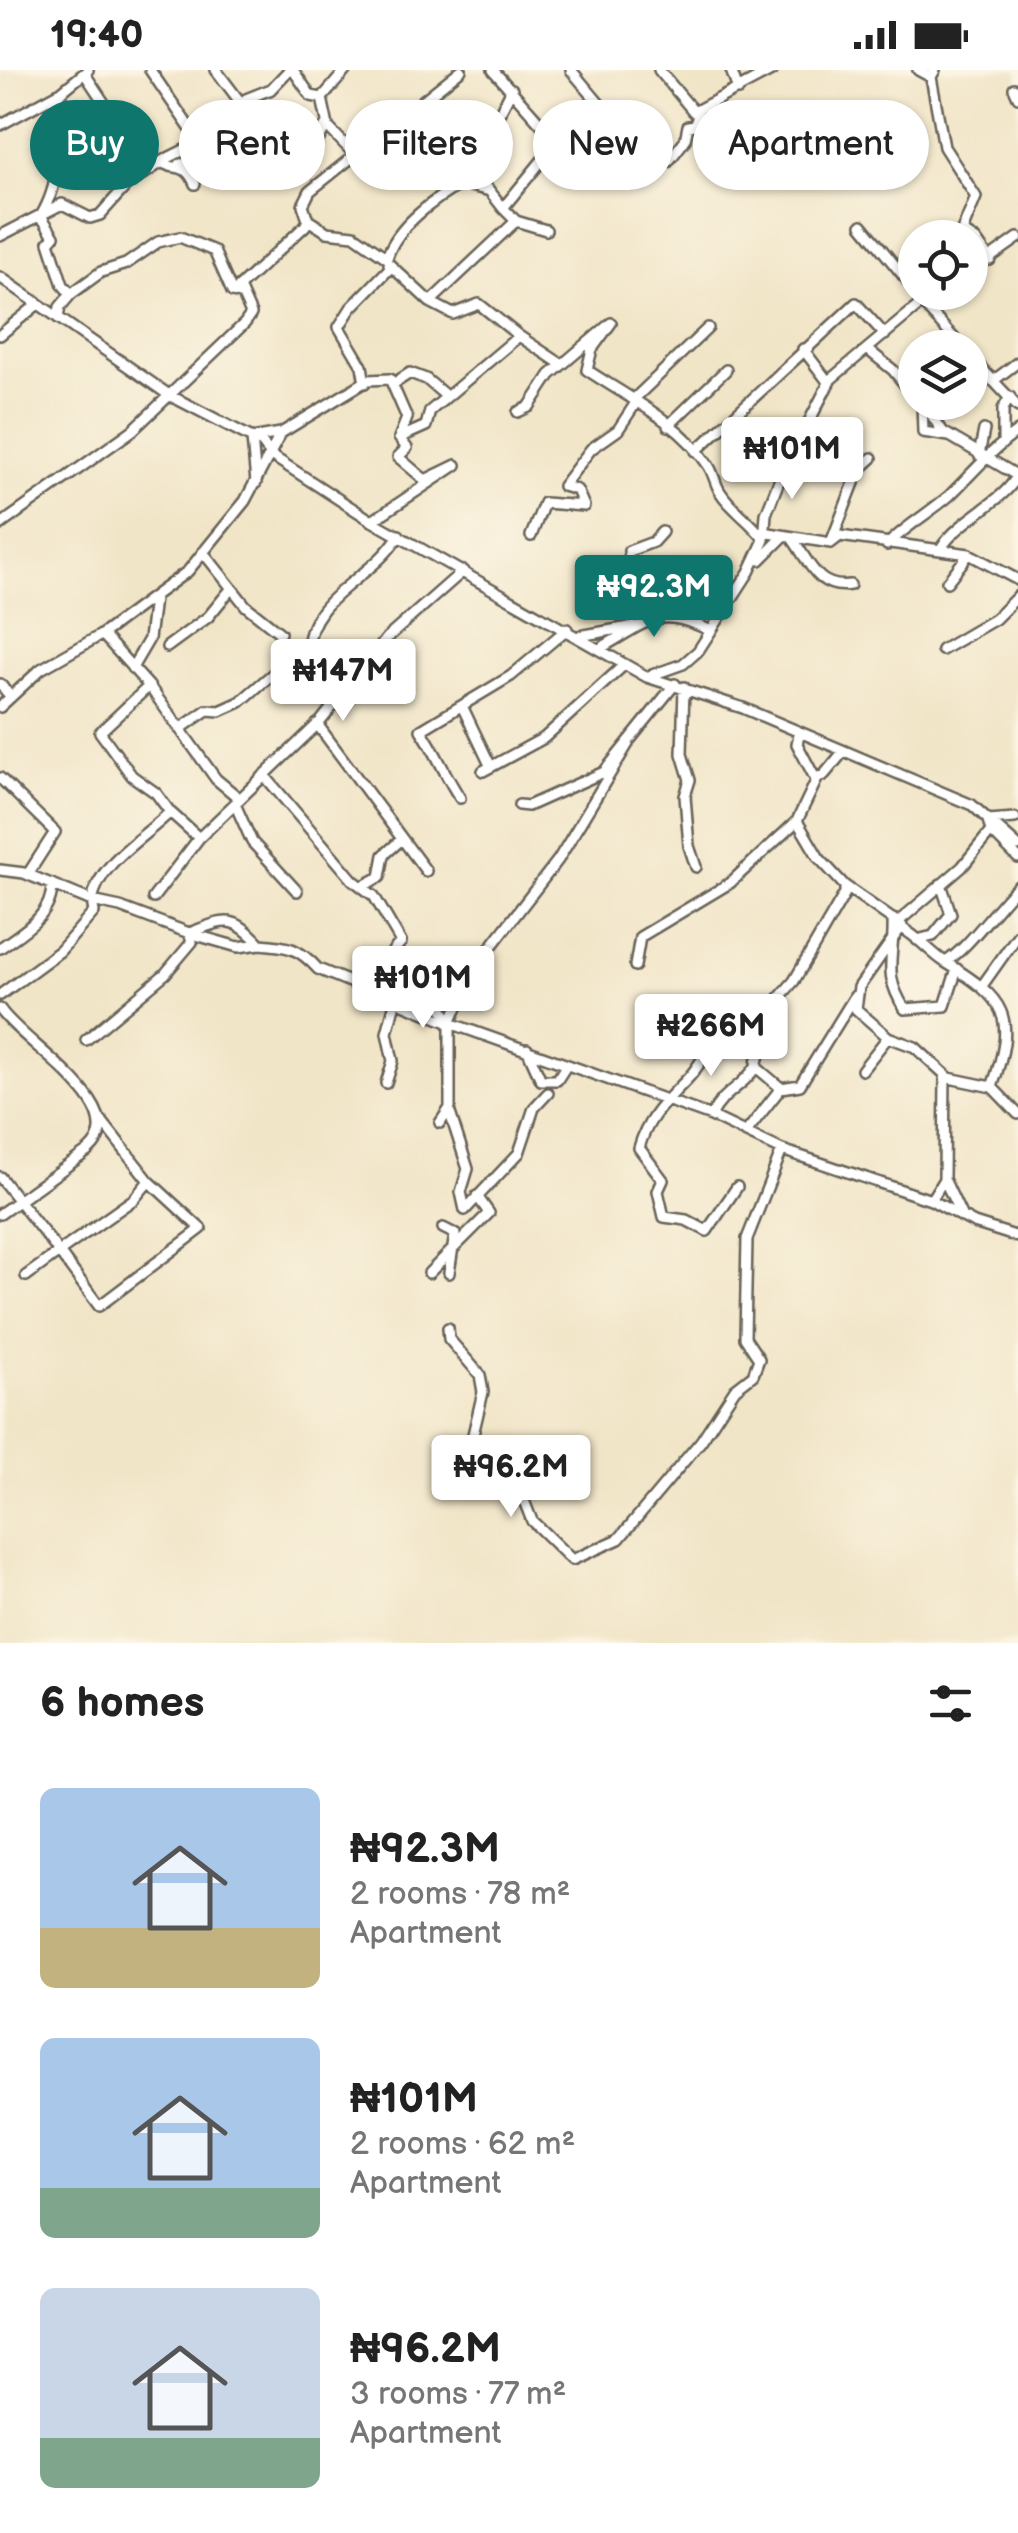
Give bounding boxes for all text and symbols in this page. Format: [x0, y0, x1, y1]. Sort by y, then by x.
text: 19:40 [50, 13, 143, 58]
chip: Buy [30, 100, 159, 190]
chip: Rent [179, 100, 325, 190]
chip: Filters [345, 100, 513, 190]
chip: New [533, 100, 673, 190]
chip: Apartment [693, 100, 929, 190]
map controls [898, 220, 988, 420]
button: locate [898, 220, 988, 310]
button: layers [898, 330, 988, 420]
pin: ₦101M [722, 417, 862, 502]
text: ₦101M [743, 430, 841, 469]
pin: ₦92.3M [573, 555, 735, 640]
text: ₦92.3M [597, 568, 711, 607]
pin: ₦147M [273, 639, 413, 724]
text: ₦147M [293, 652, 393, 691]
pin: ₦101M [353, 946, 493, 1031]
text: ₦101M [374, 959, 472, 998]
pin: ₦266M [641, 994, 781, 1079]
text: ₦266M [657, 1007, 765, 1046]
pin: ₦96.2M [430, 1435, 592, 1520]
text: ₦96.2M [453, 1448, 569, 1487]
icon: filters [923, 1676, 978, 1731]
text: 6 homes [40, 1678, 204, 1729]
text: ₦92.3M [350, 1824, 500, 1875]
icon: home [120, 1828, 240, 1948]
text: 2 rooms · 78 m² [350, 1875, 570, 1914]
text: Apartment [350, 1914, 501, 1953]
text: ₦101M [350, 2074, 478, 2125]
icon: home [120, 2078, 240, 2198]
text: 2 rooms · 62 m² [350, 2125, 575, 2164]
text: Apartment [350, 2164, 501, 2203]
text: ₦96.2M [350, 2324, 501, 2375]
icon: home [120, 2328, 240, 2448]
text: 3 rooms · 77 m² [350, 2375, 566, 2414]
text: Apartment [350, 2414, 501, 2453]

